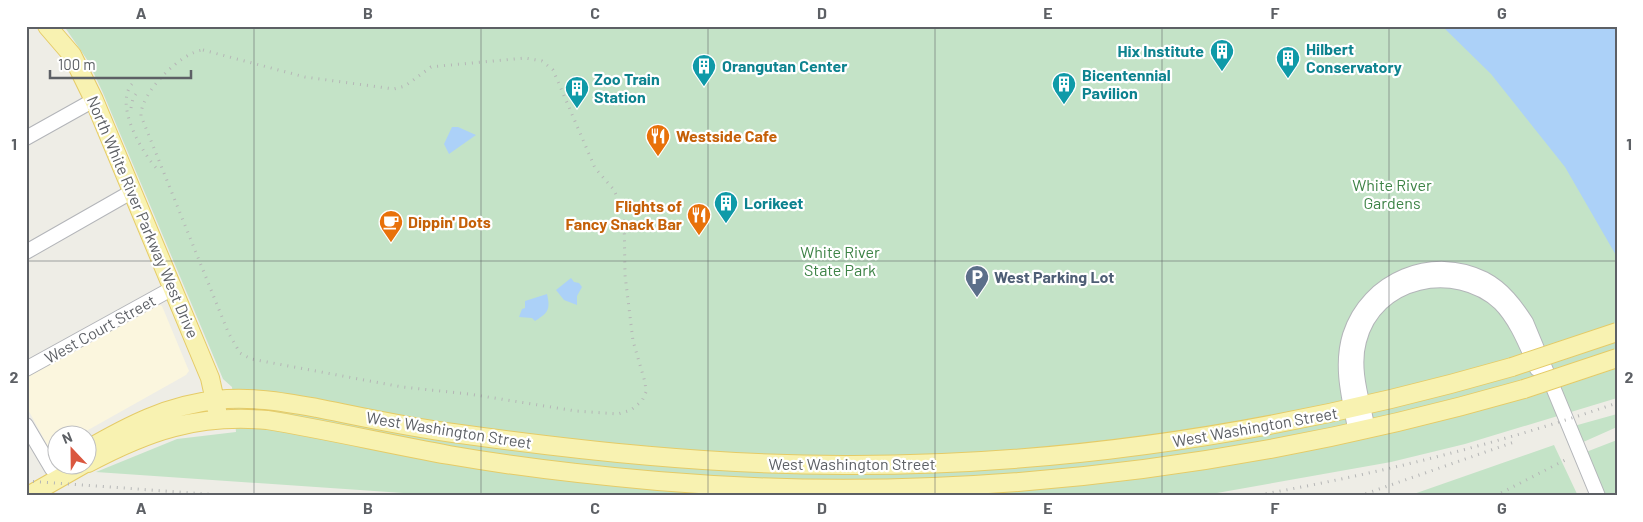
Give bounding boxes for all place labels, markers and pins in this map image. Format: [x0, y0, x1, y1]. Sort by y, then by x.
building icon: Hix Institute [1209, 38, 1235, 72]
place label: Hilbert Conservatory [1306, 39, 1402, 76]
place label: Hix Institute [1117, 41, 1204, 60]
building icon: Hilbert Conservatory [1275, 45, 1301, 79]
building icon: Orangutan Center [691, 53, 717, 87]
place label: Orangutan Center [722, 56, 847, 75]
place label: Bicentennial Pavilion [1082, 65, 1171, 102]
place label: Zoo Train Station [594, 69, 660, 106]
building icon: Bicentennial Pavilion [1051, 71, 1077, 105]
building icon: Zoo Train Station [564, 75, 590, 109]
restaurant icon: Westside Cafe [645, 123, 671, 157]
place label: Westside Cafe [676, 126, 778, 145]
building icon: Lorikeet [713, 190, 739, 224]
place label: Lorikeet [744, 193, 803, 212]
place label: Flights of Fancy Snack Bar [566, 196, 682, 233]
restaurant icon: Flights of Fancy Snack Bar [686, 202, 712, 236]
cafe icon: Dippin' Dots [378, 209, 404, 243]
place label: Dippin' Dots [408, 212, 491, 231]
parking icon: West Parking Lot [964, 264, 990, 298]
place label: West Parking Lot [994, 267, 1114, 286]

